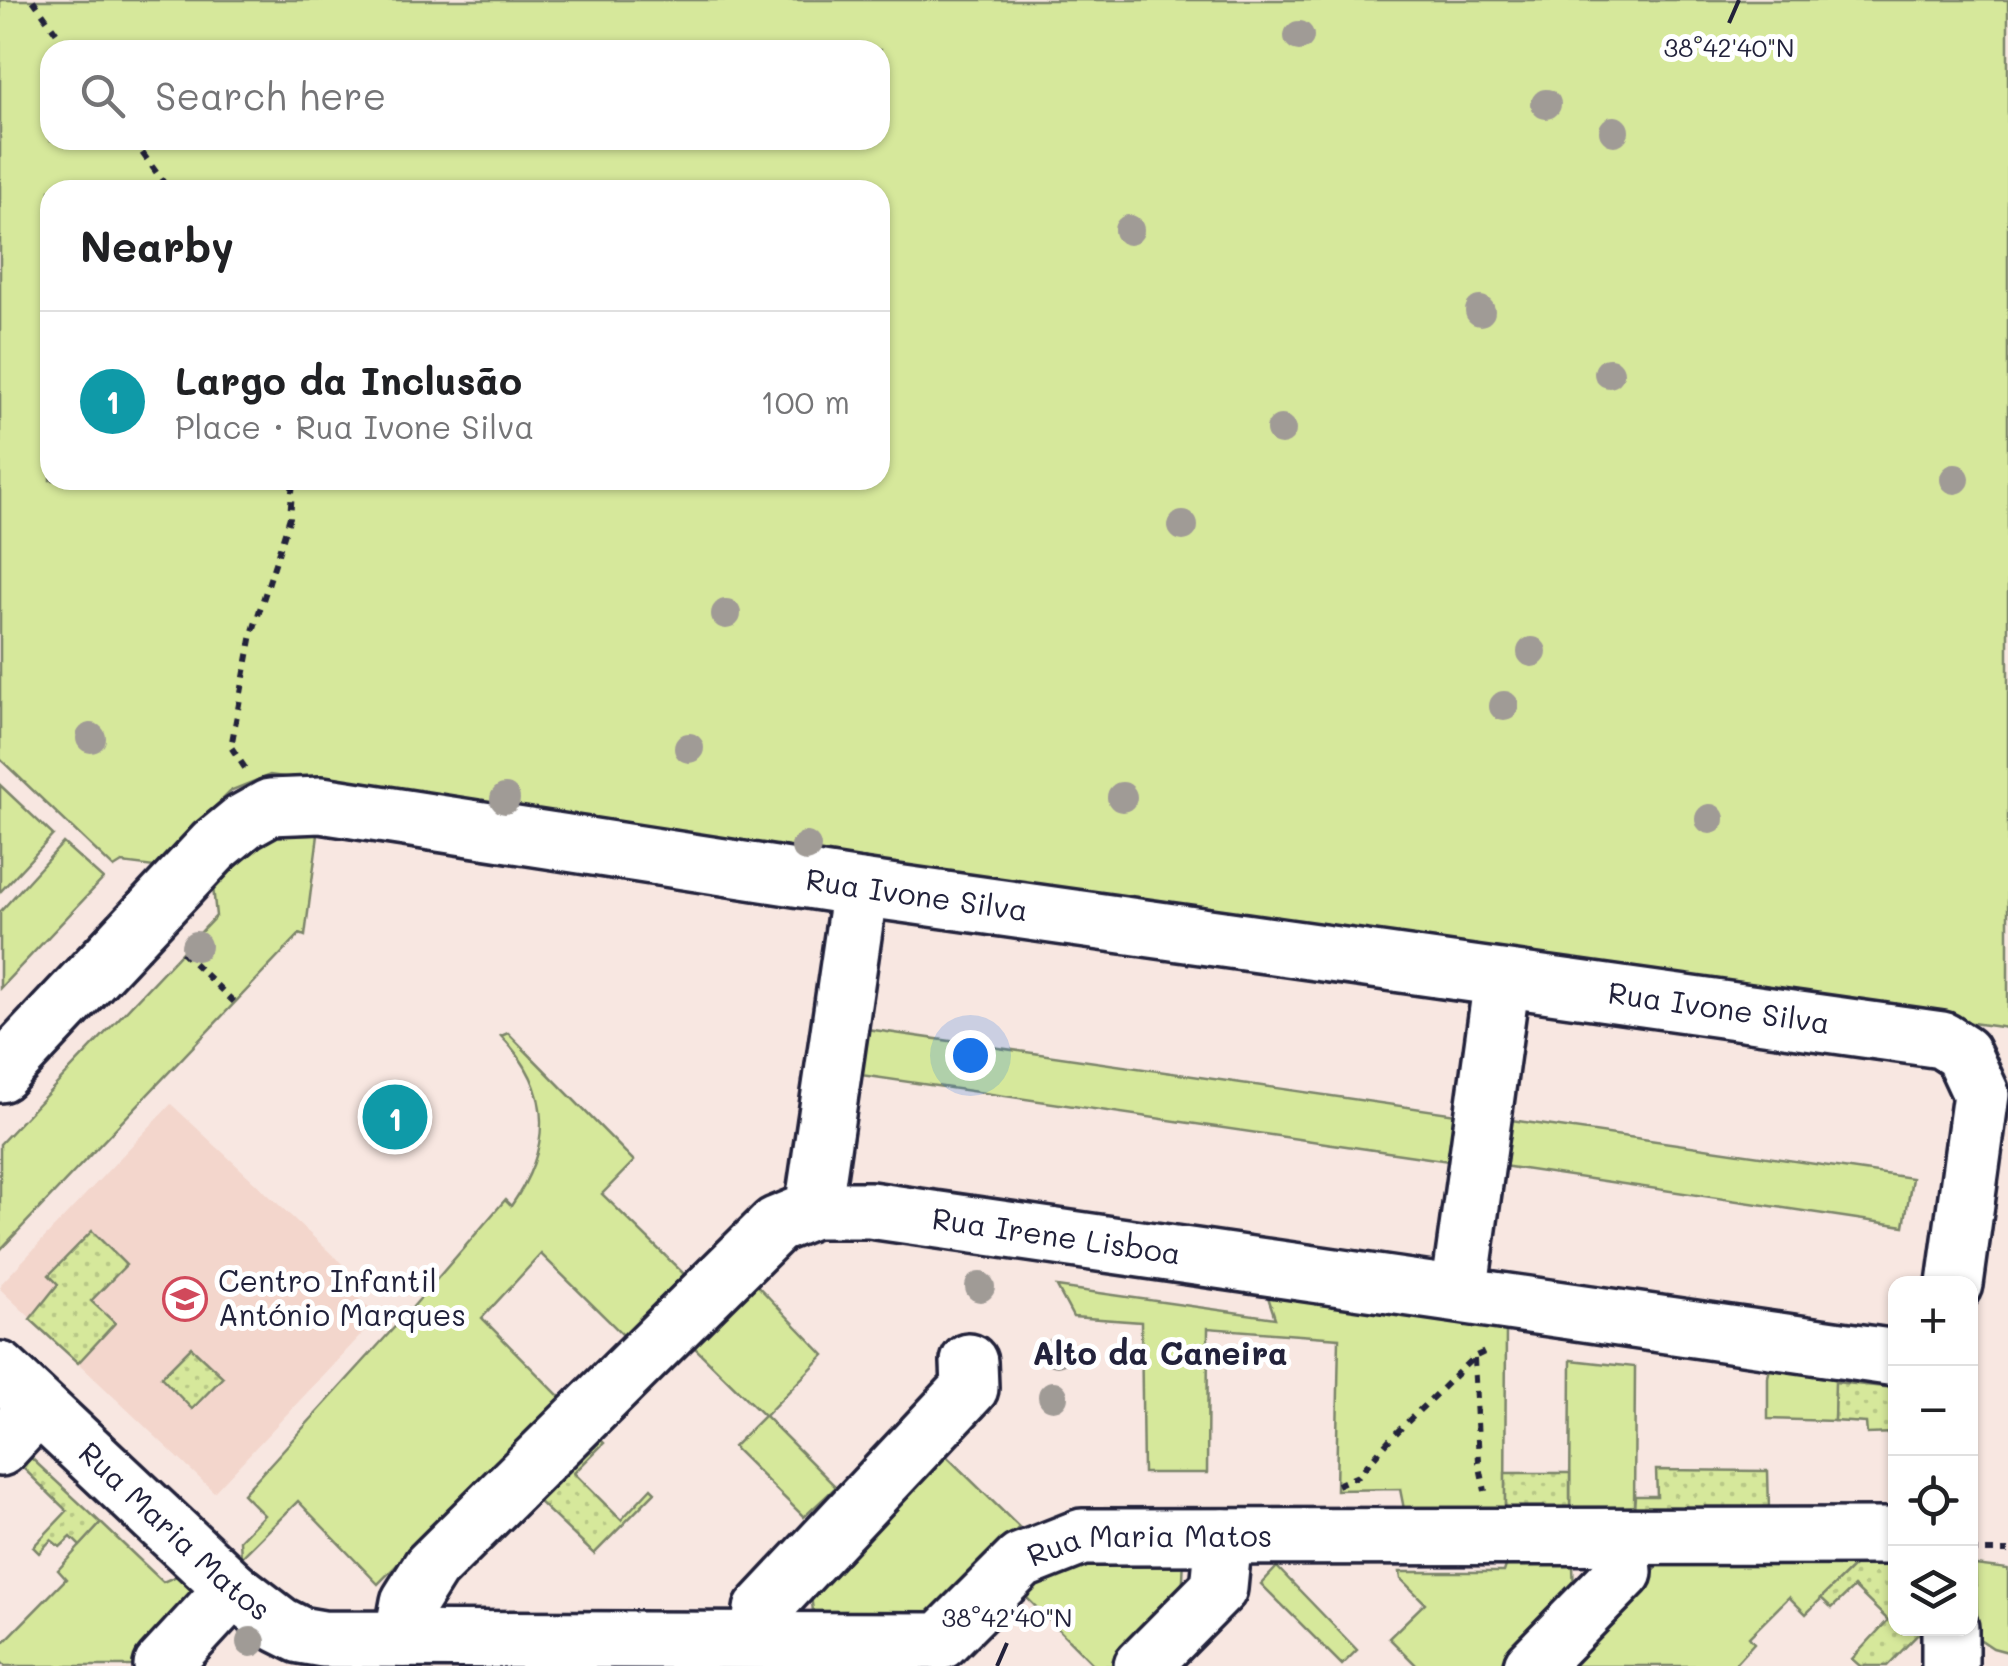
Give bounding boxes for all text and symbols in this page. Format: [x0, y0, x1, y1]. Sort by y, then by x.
text: 38°42'40"N [1664, 31, 1794, 63]
search box [40, 40, 890, 150]
icon: search [75, 68, 130, 123]
text: Search here [155, 70, 386, 120]
text: Nearby [80, 218, 234, 273]
text: Largo da Inclusão [175, 355, 522, 405]
text: 1 [105, 380, 120, 422]
text: 100 m [760, 380, 850, 422]
text: Place · Rua Ivone Silva [175, 405, 534, 447]
street label: Rua Ivone Silva [803, 858, 1031, 929]
street label: Rua Ivone Silva [1606, 971, 1833, 1042]
your location [945, 1030, 996, 1081]
pin: 1 [362, 1080, 428, 1154]
street label: Rua Irene Lisboa [930, 1197, 1184, 1273]
place label: Centro Infantil António Marques [218, 1260, 466, 1334]
school or university icon: Centro Infantil António Marques [162, 1276, 208, 1322]
map controls [1888, 1276, 1978, 1636]
button: + [1888, 1276, 1978, 1366]
district label: Alto da Caneira [1032, 1331, 1288, 1373]
button: − [1888, 1366, 1978, 1456]
street label: Rua Maria Matos [71, 1432, 280, 1629]
button: locate [1888, 1456, 1978, 1546]
street label: Rua Maria Matos [1021, 1515, 1272, 1575]
button: layers [1888, 1546, 1978, 1636]
text: 38°42'40"N [942, 1601, 1072, 1633]

